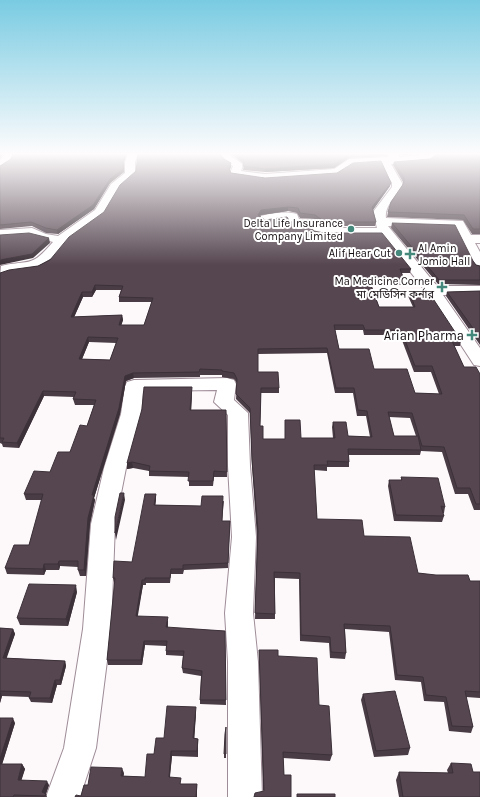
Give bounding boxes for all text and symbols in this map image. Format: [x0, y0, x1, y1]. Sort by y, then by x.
place label: Delta Life Insurance Company Limited [244, 217, 343, 243]
marker: Delta Life Insurance Company Limited [346, 224, 356, 234]
place label: Al Amin Jomio Hall [418, 242, 470, 268]
place label: Alif Hear Cut [329, 247, 391, 260]
marker: Alif Hear Cut [394, 248, 404, 258]
marker: Al Amin Jomio Hall [405, 249, 415, 259]
place label: Ma Medicine Corner মা মেডিসিন কর্নার [334, 275, 434, 301]
marker: Ma Medicine Corner মা মেডিসিন কর্নার [437, 282, 447, 292]
place label: Arian Pharma [384, 328, 464, 343]
marker: Arian Pharma [467, 330, 477, 340]

